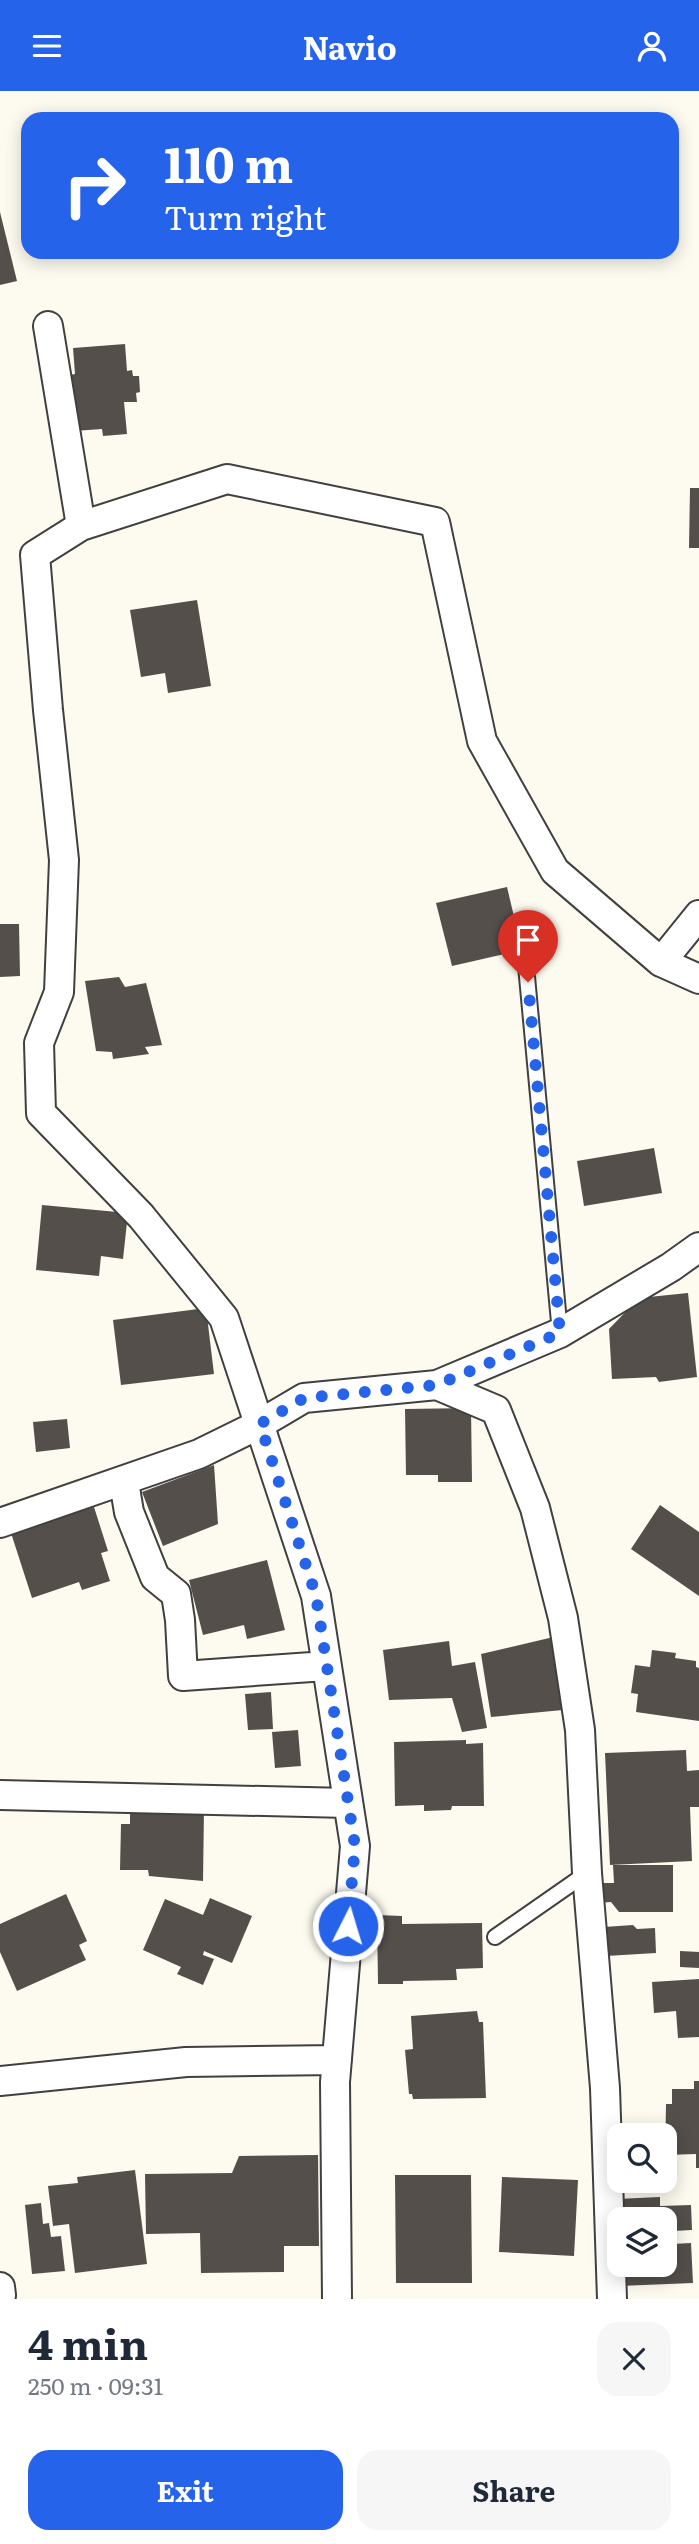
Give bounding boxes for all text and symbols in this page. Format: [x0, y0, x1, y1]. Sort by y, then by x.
text: Navio [302, 22, 397, 70]
icon: menu [28, 27, 66, 65]
icon: person [633, 27, 671, 65]
text: 110 m [164, 125, 293, 198]
icon: right [49, 140, 140, 231]
text: Turn right [164, 192, 326, 240]
pin [498, 910, 558, 982]
icon: arrive [509, 921, 547, 959]
position arrow [311, 1889, 385, 1963]
map controls [607, 2123, 677, 2277]
button: search [607, 2123, 677, 2193]
button: layers [607, 2207, 677, 2277]
text: 4 min [28, 2311, 148, 2373]
button: close [597, 2322, 671, 2396]
text: 250 m · 09:31 [28, 2368, 163, 2402]
button: Exit [28, 2450, 343, 2530]
button: Share [357, 2450, 671, 2530]

